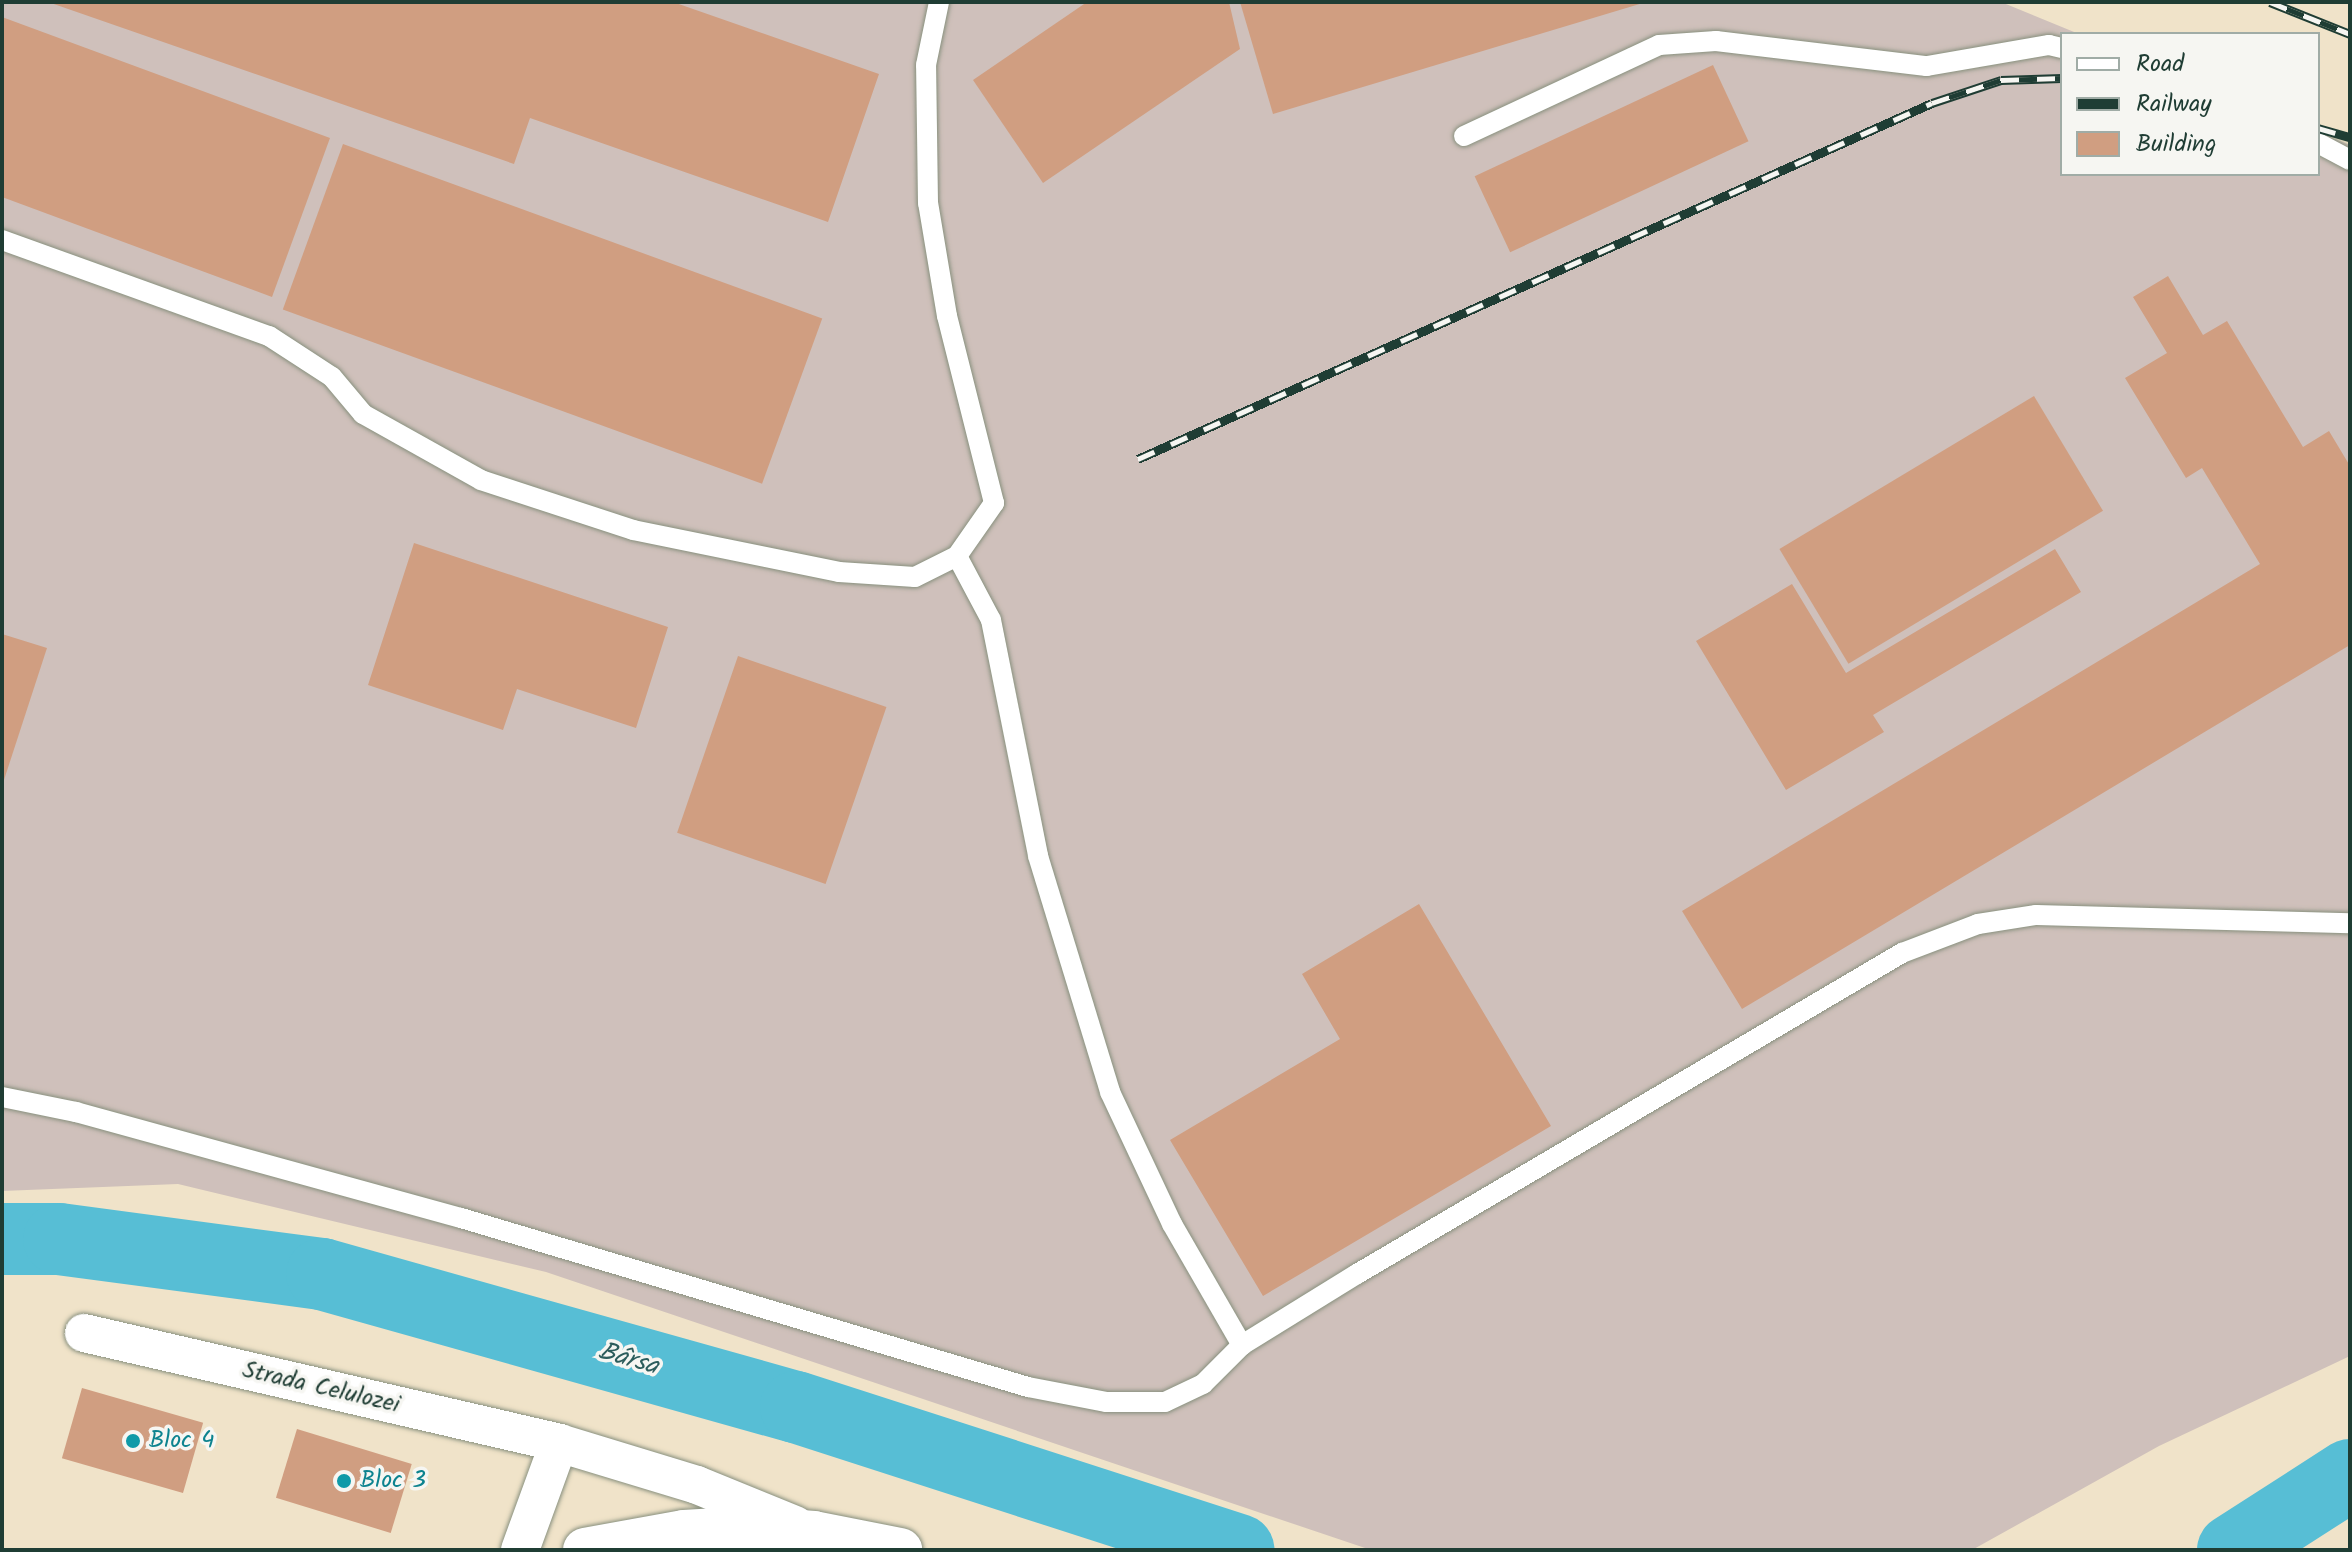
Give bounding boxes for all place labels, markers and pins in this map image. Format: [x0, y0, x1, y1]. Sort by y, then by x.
place label: Bloc 4 [149, 1427, 215, 1455]
marker: Bloc 4 [124, 1432, 142, 1450]
place label: Bloc 3 [360, 1467, 426, 1495]
marker: Bloc 3 [335, 1472, 353, 1490]

